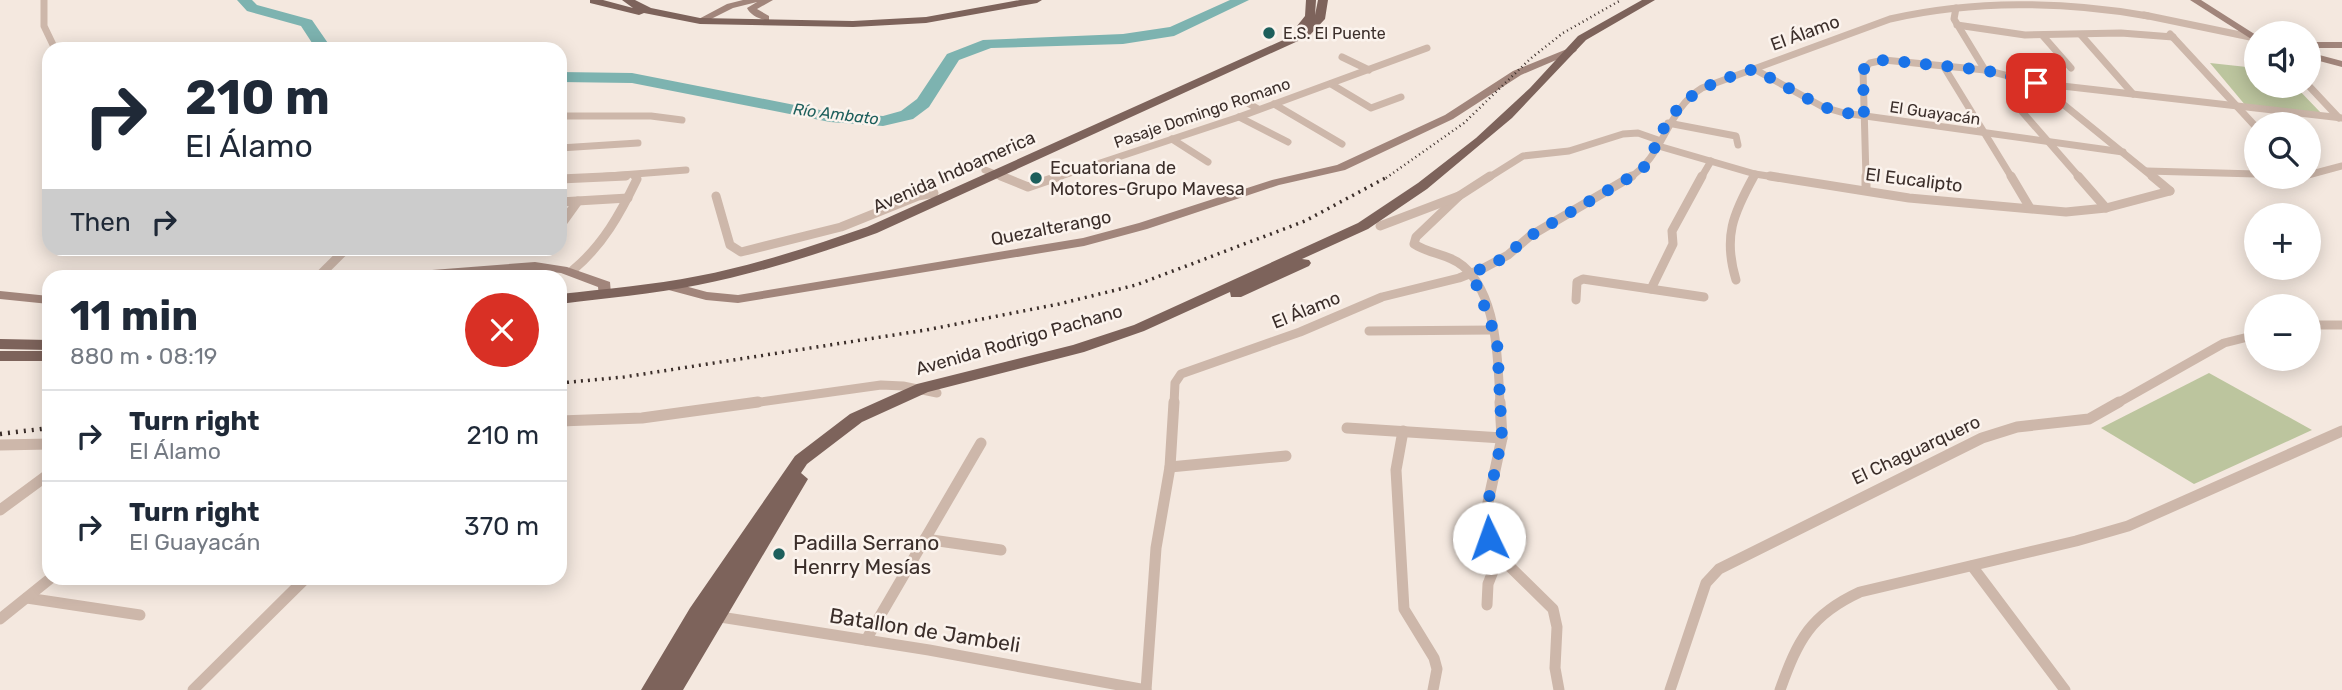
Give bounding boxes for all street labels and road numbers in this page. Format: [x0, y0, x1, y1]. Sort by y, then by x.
street label: El Álamo [1767, 10, 1843, 56]
street label: Pasaje Domingo Romano [1111, 74, 1293, 152]
street label: El Guayacán [1888, 97, 1982, 129]
street label: Avenida Indoamerica [869, 126, 1039, 218]
street label: El Eucalipto [1864, 163, 1964, 197]
street label: Quezalterango [989, 206, 1113, 250]
street label: El Álamo [1269, 286, 1343, 334]
street label: Avenida Rodrigo Pachano [913, 300, 1125, 380]
street label: El Chaguarquero [1848, 411, 1984, 489]
street label: Batallon de Jambeli [828, 603, 1022, 657]

